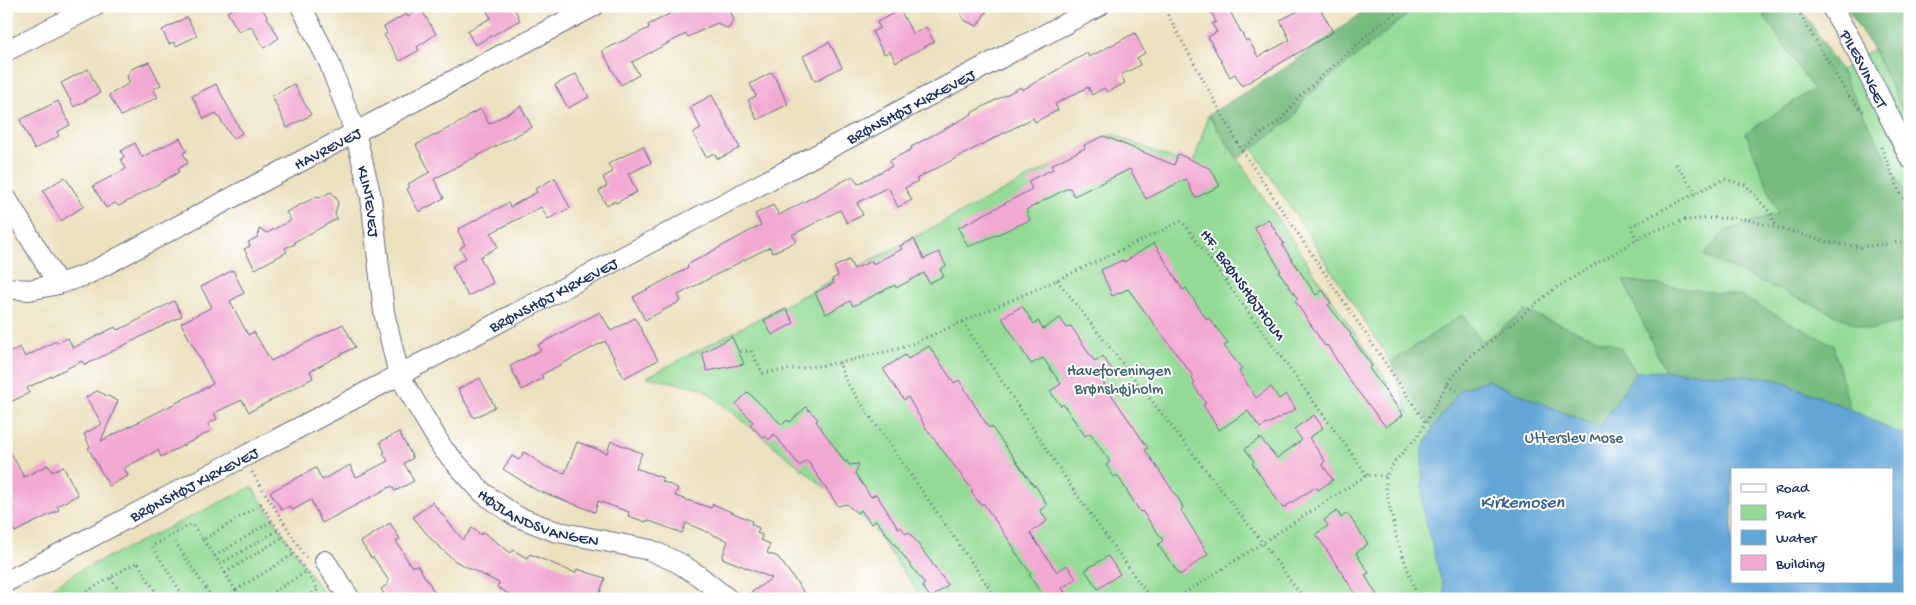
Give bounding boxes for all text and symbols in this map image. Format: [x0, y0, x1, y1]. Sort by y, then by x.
street label: PILESVINGET [1833, 27, 1890, 113]
street label: BRØNSHØJ KIRKEVEJ [843, 66, 981, 151]
street label: HAVREVEJ [292, 124, 367, 176]
street label: KLINTEVEJ [351, 164, 382, 240]
street label: HF. BRØNSHØJHOLM [1194, 227, 1289, 346]
street label: BRØNSHØJ KIRKEVEJ [486, 255, 623, 339]
park label: Haveforeningen Brønshøjholm [1067, 363, 1171, 400]
park label: Utterslev Mose [1525, 430, 1624, 449]
street label: BRØNSHØJ KIRKEVEJ [127, 444, 264, 528]
legend [1731, 468, 1894, 582]
text: Road [1776, 480, 1810, 498]
street label: HØJLANDSVANGEN [473, 486, 600, 553]
water label: Kirkemosen [1480, 493, 1564, 514]
text: Park [1775, 506, 1806, 524]
text: Water [1776, 530, 1818, 548]
text: Building [1775, 556, 1825, 574]

